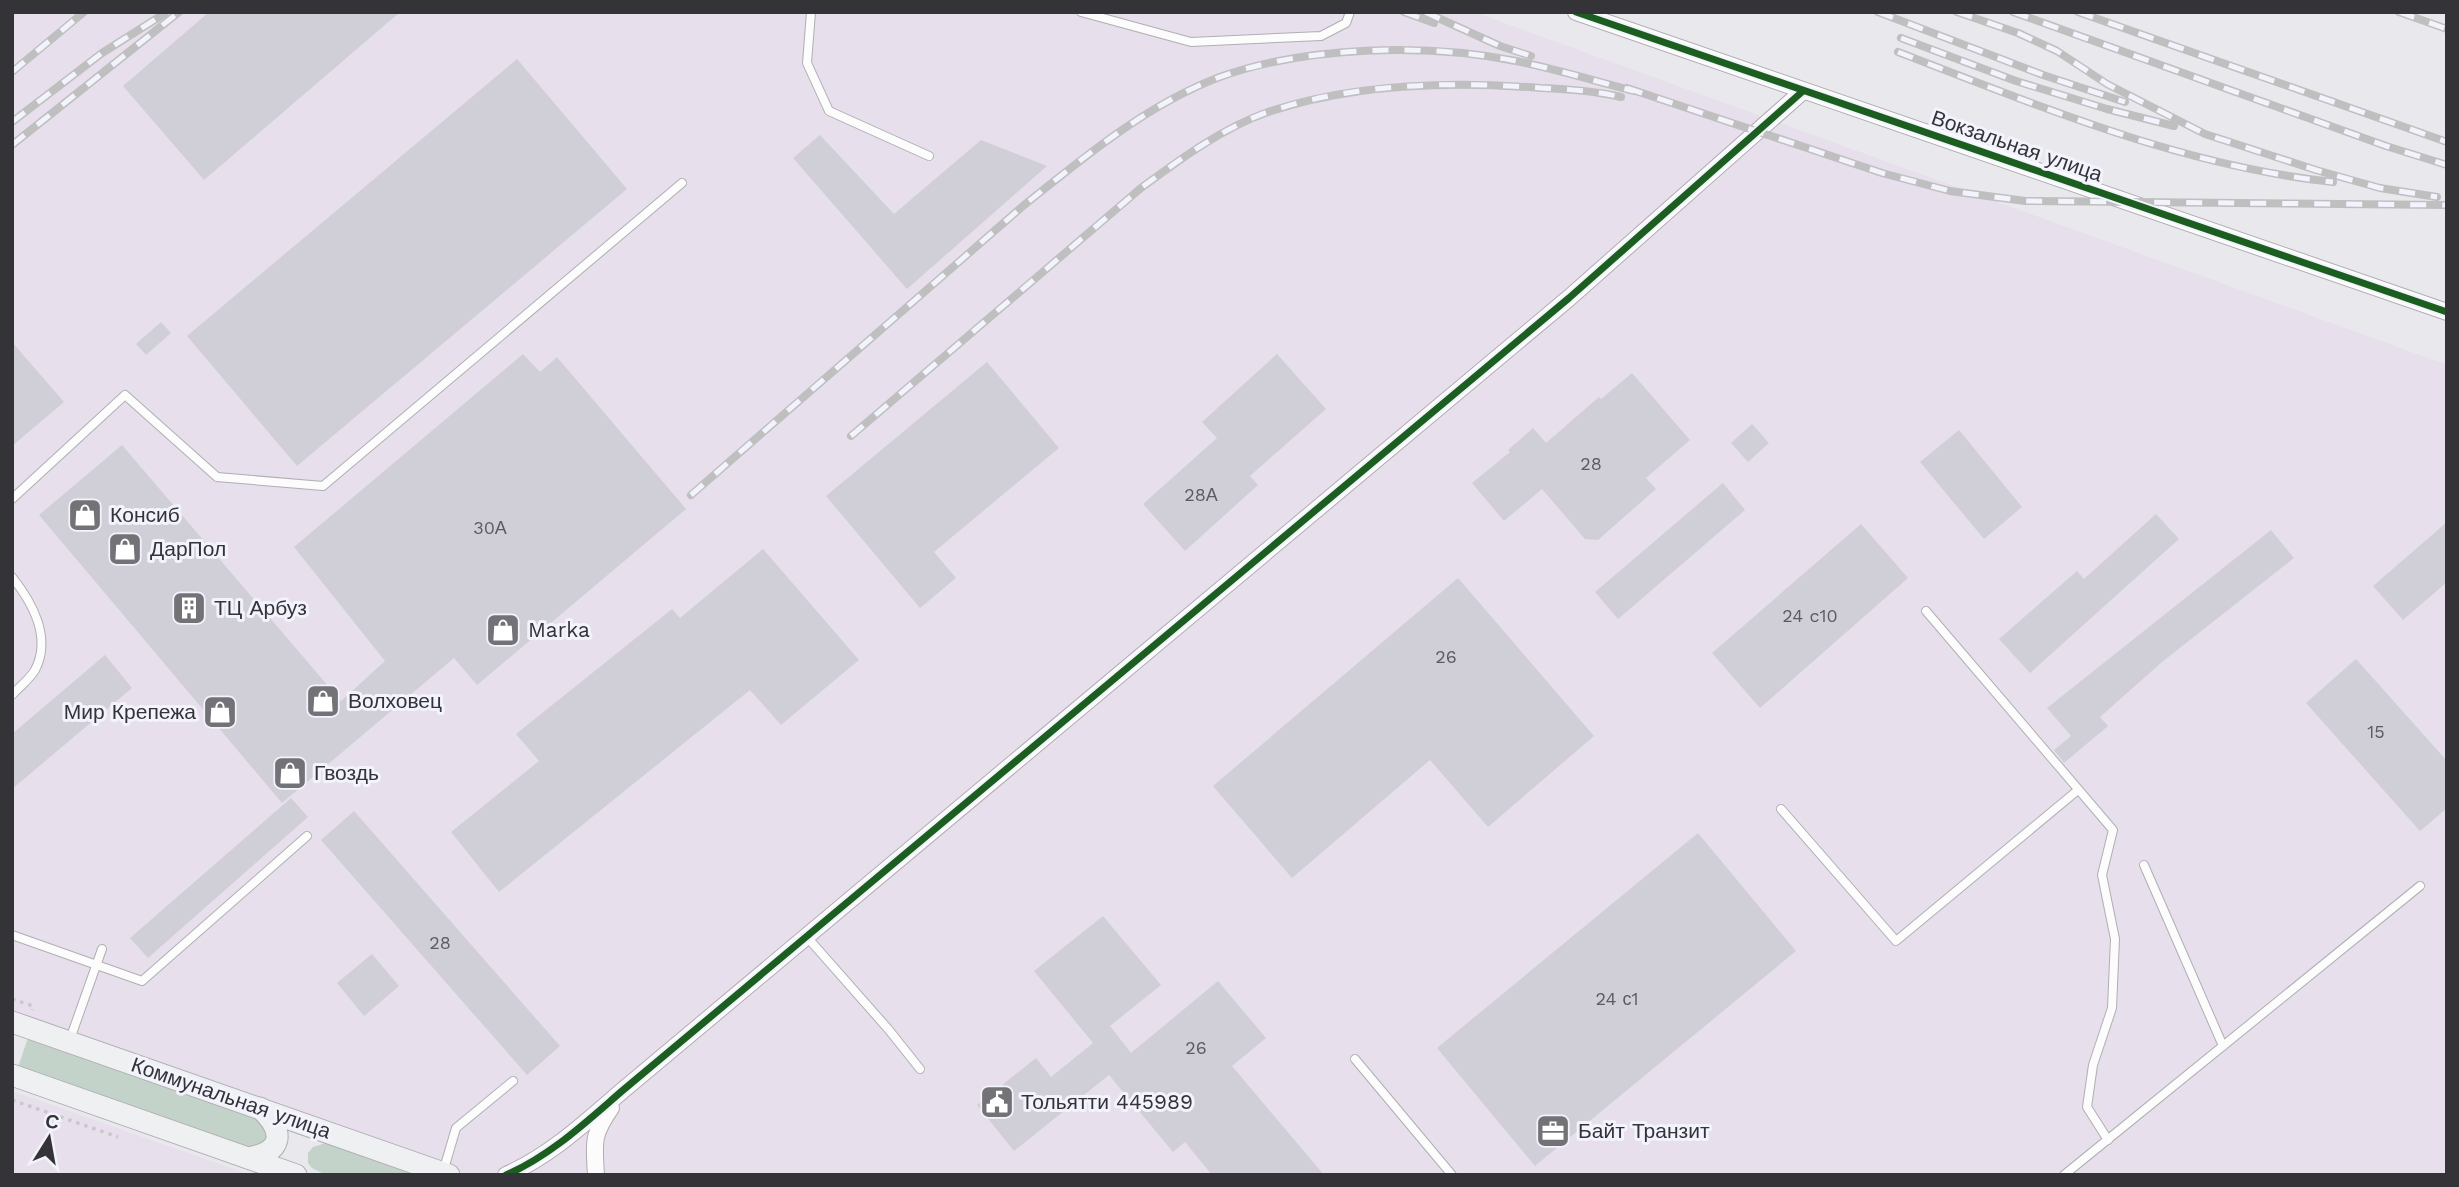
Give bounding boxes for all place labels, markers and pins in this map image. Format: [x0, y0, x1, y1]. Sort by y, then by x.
shop icon: Консиб [66, 496, 104, 534]
place label: Консиб [110, 502, 180, 527]
shop icon: ДарПол [106, 530, 144, 568]
place label: ДарПол [150, 536, 226, 561]
building icon: ТЦ Арбуз [170, 589, 208, 627]
place label: ТЦ Арбуз [214, 595, 307, 620]
shop icon: Marka [484, 611, 522, 649]
place label: Marka [528, 617, 590, 642]
shop icon: Волховец [304, 682, 342, 720]
place label: Волховец [348, 688, 442, 713]
shop icon: Мир Крепежа [201, 693, 239, 731]
place label: Мир Крепежа [64, 699, 196, 724]
shop icon: Гвоздь [271, 754, 309, 792]
place label: Гвоздь [314, 760, 379, 785]
public building icon: Тольятти 445989 [978, 1083, 1016, 1121]
place label: Тольятти 445989 [1021, 1089, 1193, 1114]
office icon: Байт Транзит [1534, 1112, 1572, 1150]
place label: Байт Транзит [1578, 1118, 1710, 1143]

